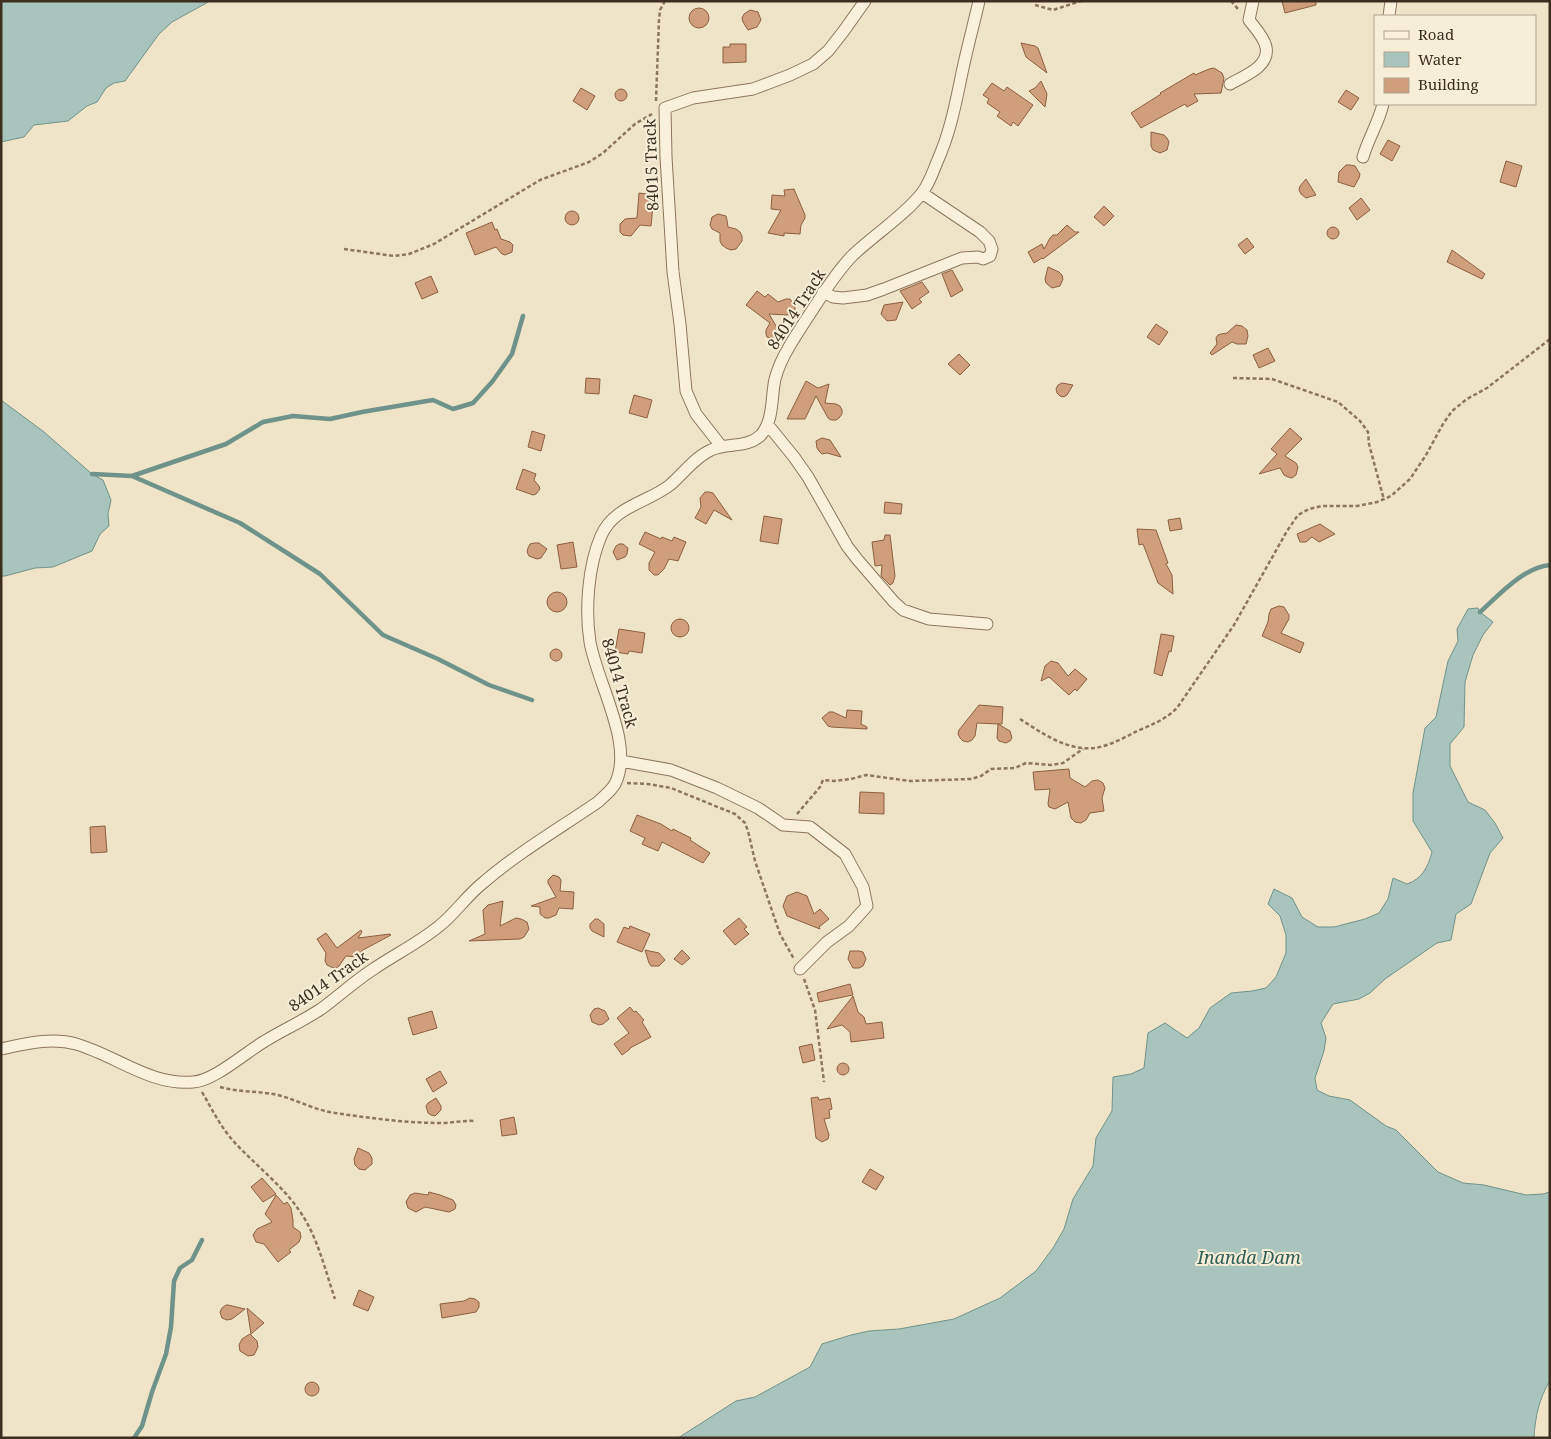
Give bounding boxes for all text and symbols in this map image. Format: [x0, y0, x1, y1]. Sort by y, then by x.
legend [1374, 15, 1536, 105]
text: Road [1418, 24, 1454, 44]
text: Water [1418, 49, 1461, 69]
text: Building [1418, 74, 1479, 94]
street label: 84015 Track [638, 118, 664, 211]
street label: 84014 Track [762, 264, 831, 354]
street label: 84014 Track [597, 636, 643, 731]
street label: 84014 Track [284, 945, 373, 1016]
water label: Inanda Dam [1196, 1245, 1301, 1269]

